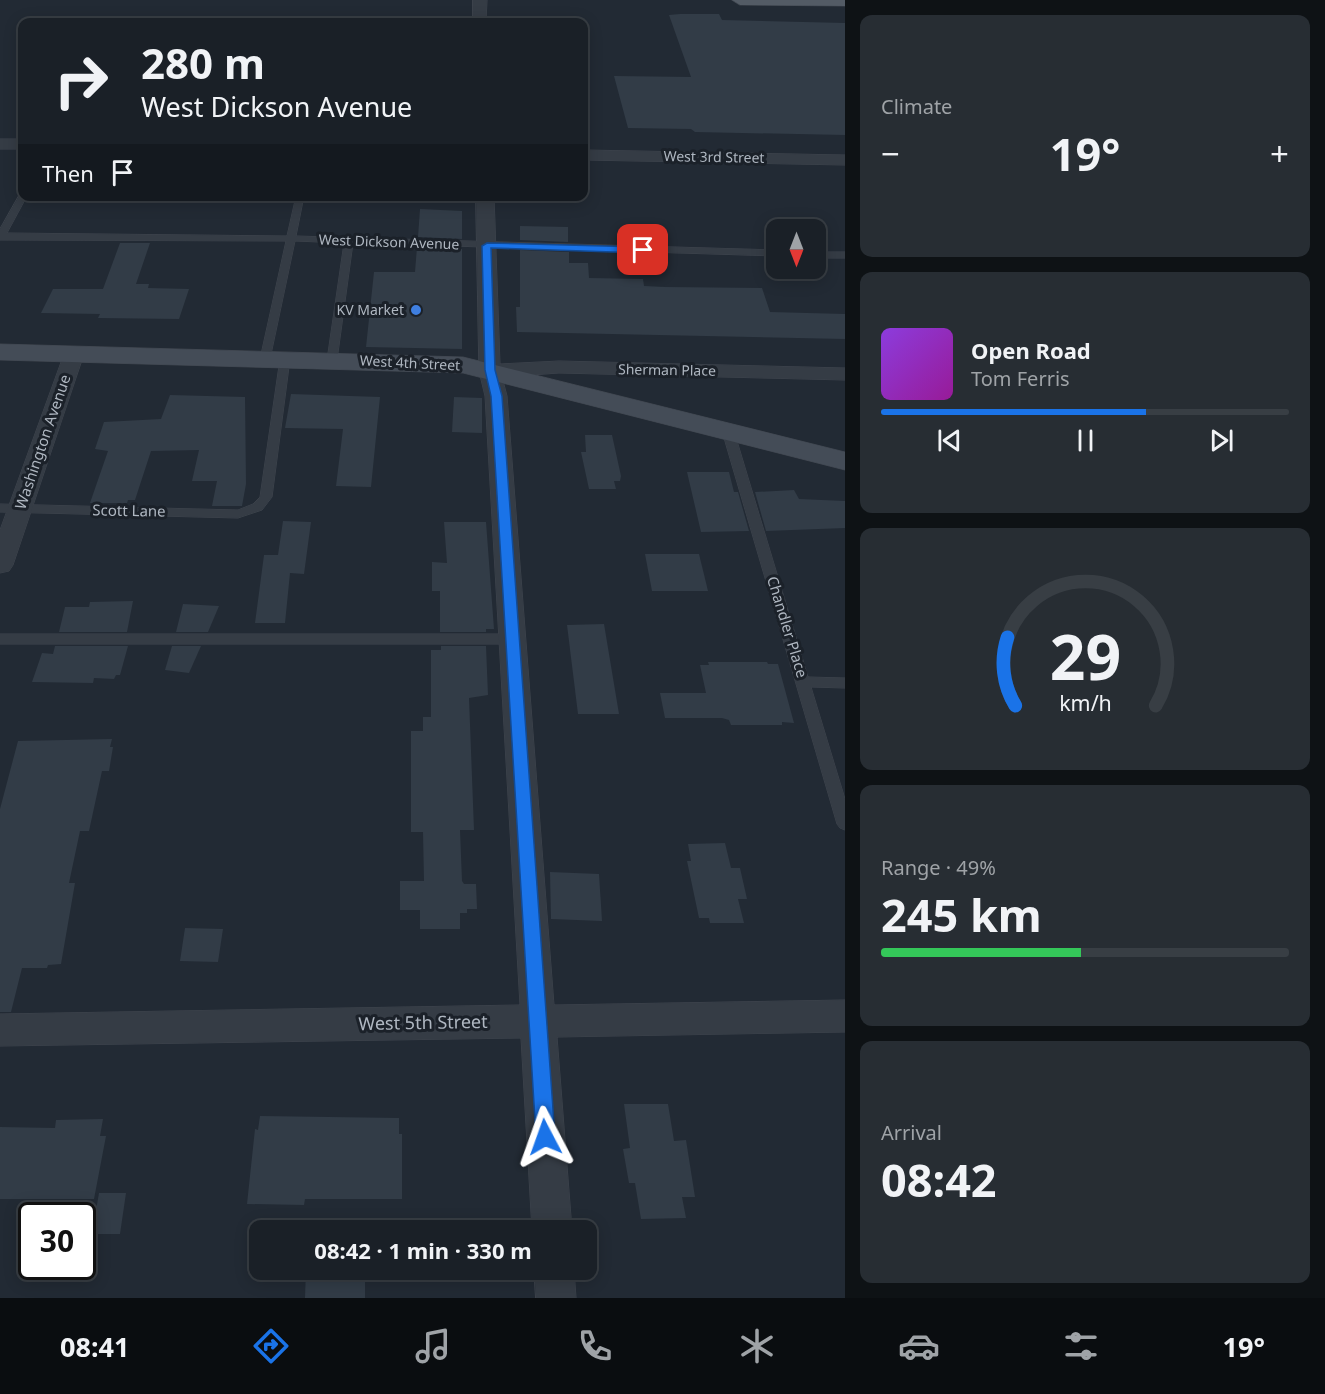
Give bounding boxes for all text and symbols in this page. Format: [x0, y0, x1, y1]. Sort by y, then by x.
text: 280 m [141, 34, 265, 91]
icon: right [42, 42, 120, 120]
text: West Dickson Avenue [141, 88, 412, 125]
text: Climate [881, 93, 952, 120]
text: 19° [1050, 123, 1120, 184]
text: − [881, 131, 900, 176]
text: + [1270, 131, 1289, 176]
street label: West 3rd Street [663, 146, 765, 167]
icon: arrive [106, 156, 139, 189]
text: Then [42, 158, 94, 188]
north arrow [766, 219, 826, 279]
map controls [766, 219, 826, 279]
pin [617, 224, 668, 275]
street label: West Dickson Avenue [318, 230, 460, 253]
icon: arrive [626, 233, 659, 266]
place label: KV Market [337, 300, 404, 319]
marker: KV Market [409, 303, 423, 317]
text: Open Road [971, 335, 1091, 365]
street label: West 4th Street [359, 350, 461, 375]
street label: Sherman Place [618, 359, 716, 380]
text: Tom Ferris [971, 365, 1070, 392]
street label: Washington Avenue [10, 372, 74, 512]
icon: previous [933, 424, 966, 457]
icon: pause [1069, 424, 1102, 457]
icon: next [1205, 424, 1238, 457]
street label: Scott Lane [92, 499, 166, 521]
street label: Chandler Place [763, 574, 813, 680]
text: 29 [1049, 613, 1121, 698]
text: km/h [1059, 688, 1111, 717]
text: Range · 49% [881, 854, 996, 881]
text: 245 km [881, 884, 1042, 945]
street label: West 5th Street [358, 1009, 488, 1035]
position arrow [513, 1105, 577, 1169]
text: Arrival [881, 1119, 942, 1146]
text: 08:42 [881, 1149, 997, 1210]
speed limit sign: 30 [18, 1202, 96, 1280]
text: 08:42 · 1 min · 330 m [314, 1235, 532, 1265]
icon: directions [250, 1325, 292, 1367]
icon: music [412, 1325, 454, 1367]
icon: phone [574, 1325, 616, 1367]
icon: climate [736, 1325, 778, 1367]
icon: car [898, 1325, 940, 1367]
icon: filters [1060, 1325, 1102, 1367]
text: 08:41 [60, 1328, 129, 1365]
text: 19° [1223, 1328, 1265, 1365]

